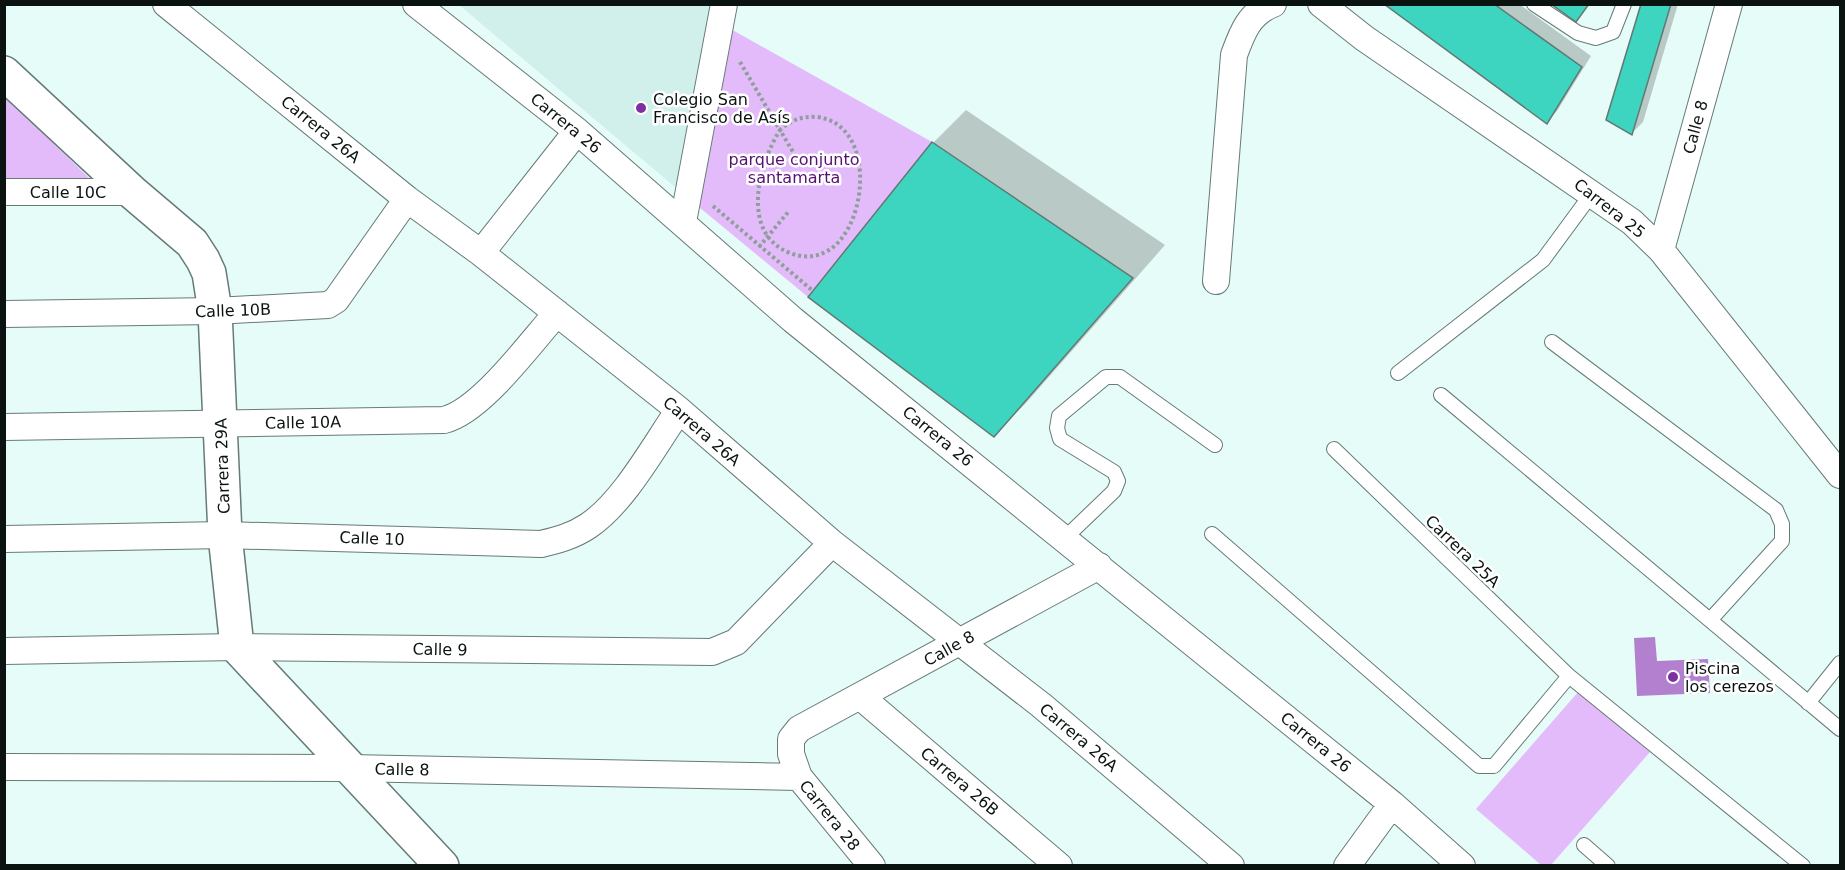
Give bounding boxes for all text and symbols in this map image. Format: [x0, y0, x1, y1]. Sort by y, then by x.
street label: Carrera 26 [527, 89, 605, 158]
place label: Colegio San Francisco de Asís [653, 90, 790, 127]
street label: Carrera 26A [277, 92, 364, 167]
street label: Calle 8 [1679, 98, 1712, 156]
marker: Colegio San Francisco de Asís [634, 101, 648, 115]
park label: parque conjunto santamarta [729, 150, 860, 187]
street label: Carrera 25 [1570, 175, 1649, 242]
street label: Calle 10C [30, 183, 106, 202]
street label: Calle 10B [195, 300, 271, 321]
street label: Carrera 26A [659, 393, 744, 470]
street label: Carrera 26 [899, 402, 977, 471]
street label: Calle 10A [265, 412, 341, 433]
street label: Carrera 29A [211, 418, 234, 514]
street label: Carrera 25A [1421, 511, 1504, 592]
street label: Calle 10 [339, 528, 405, 549]
street label: Calle 8 [921, 627, 978, 670]
street label: Calle 9 [412, 640, 468, 659]
place label: Piscina los cerezos [1685, 659, 1774, 696]
marker: Piscina los cerezos [1666, 670, 1680, 684]
street label: Carrera 26A [1036, 699, 1122, 776]
street label: Carrera 26 [1277, 708, 1355, 777]
street label: Carrera 26B [917, 743, 1003, 820]
street label: Calle 8 [374, 760, 430, 779]
street label: Carrera 28 [795, 776, 864, 854]

